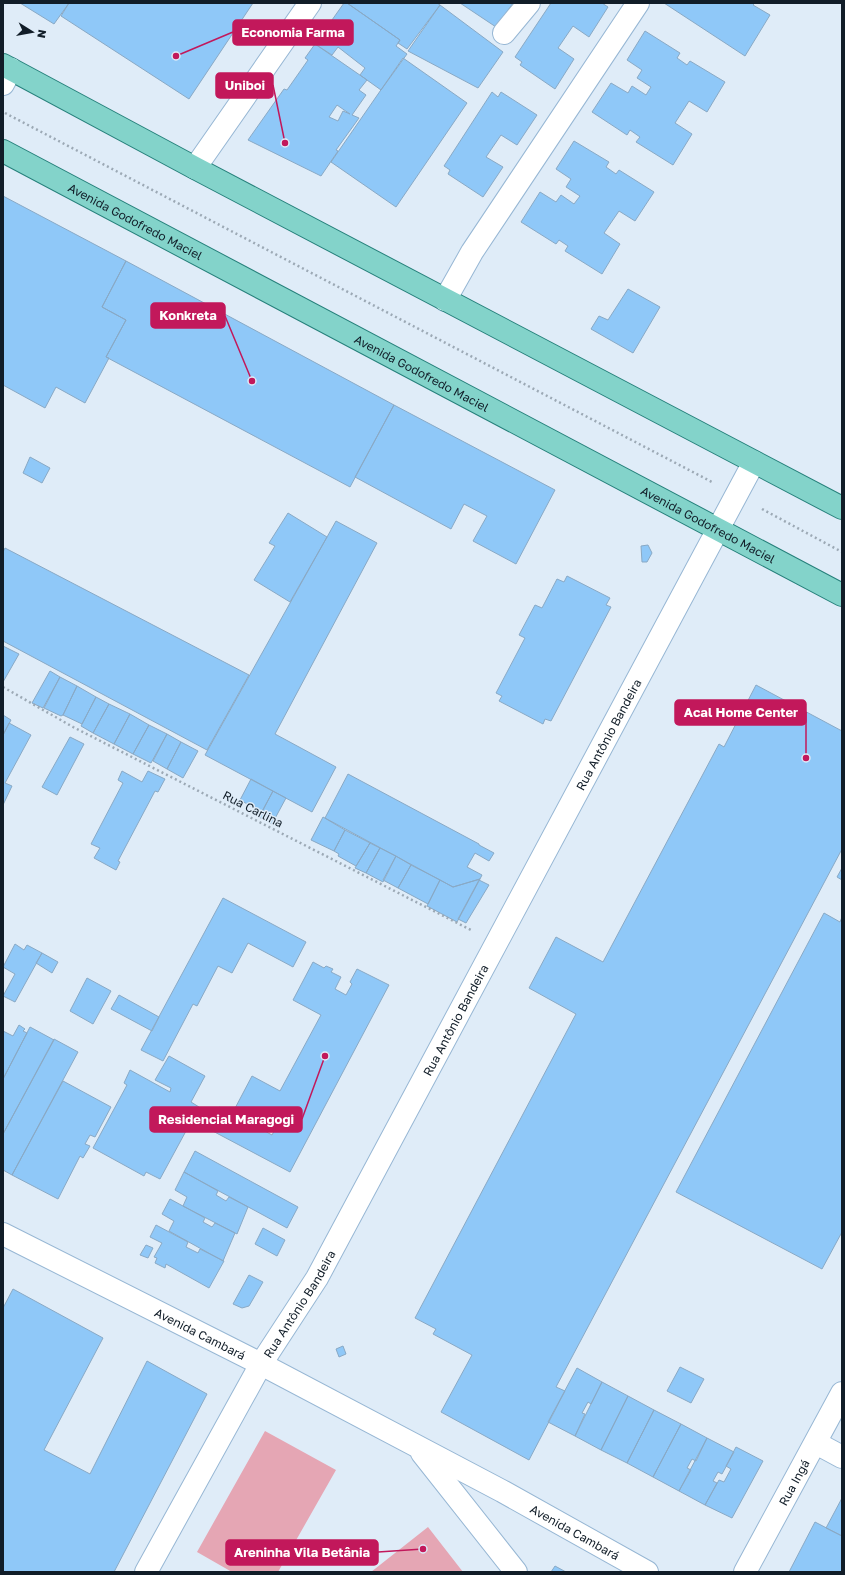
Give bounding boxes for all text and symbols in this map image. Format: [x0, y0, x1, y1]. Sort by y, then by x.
north arrow [12, 12, 52, 52]
callout: Economia Farma [233, 20, 353, 45]
text: Economia Farma [241, 24, 345, 40]
text: N [35, 29, 49, 39]
callout: Uniboi [216, 73, 273, 98]
text: Uniboi [225, 77, 265, 93]
street label: Avenida Godofredo Maciel [66, 179, 205, 263]
callout: Konkreta [151, 303, 225, 328]
text: Konkreta [159, 307, 217, 323]
street label: Avenida Godofredo Maciel [352, 331, 492, 414]
street label: Avenida Godofredo Maciel [639, 483, 778, 566]
street label: Rua Antônio Bandeira [572, 676, 644, 793]
callout: Acal Home Center [675, 700, 806, 725]
text: Acal Home Center [684, 704, 798, 720]
street label: Rua Carlina [220, 787, 286, 831]
street label: Rua Antônio Bandeira [419, 962, 491, 1078]
callout: Residencial Maragogi [150, 1107, 302, 1132]
text: Residencial Maragogi [158, 1111, 294, 1127]
street label: Rua Antônio Bandeira [260, 1247, 338, 1360]
street label: Avenida Cambará [152, 1304, 248, 1363]
street label: Rua Ingá [775, 1457, 812, 1508]
street label: Avenida Cambará [528, 1501, 622, 1563]
callout: Areninha Vila Betânia [226, 1540, 378, 1565]
text: Areninha Vila Betânia [234, 1544, 371, 1560]

